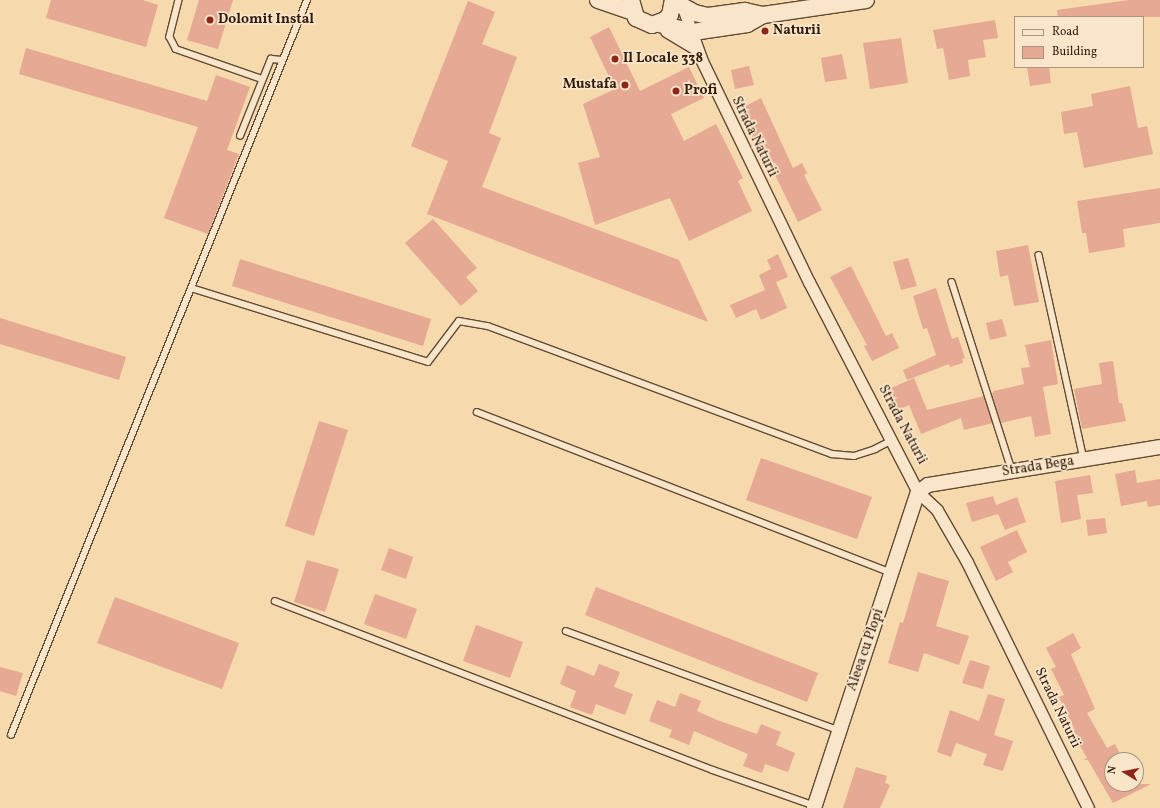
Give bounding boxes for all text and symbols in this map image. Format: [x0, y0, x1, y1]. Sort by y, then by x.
place label: Dolomit Instal [218, 12, 314, 28]
marker: Dolomit Instal [205, 15, 215, 25]
legend [1014, 16, 1144, 68]
place label: Naturii [773, 23, 821, 39]
text: Road [1052, 24, 1079, 40]
marker: Naturii [760, 26, 770, 36]
text: Building [1052, 44, 1097, 60]
place label: Il Locale 338 [623, 51, 703, 67]
marker: Il Locale 338 [610, 54, 620, 64]
place label: Mustafa [563, 77, 617, 93]
marker: Mustafa [620, 80, 630, 90]
place label: Profi [684, 83, 718, 99]
marker: Profi [671, 86, 681, 96]
street label: Strada Naturii [727, 94, 781, 180]
street label: Strada Naturii [874, 382, 930, 468]
street label: Strada Bega [1001, 453, 1075, 481]
street label: Aleea cu Plopi [844, 607, 888, 693]
street label: Strada Naturii [1030, 665, 1084, 751]
north arrow [1104, 752, 1144, 792]
text: N [1105, 765, 1121, 775]

